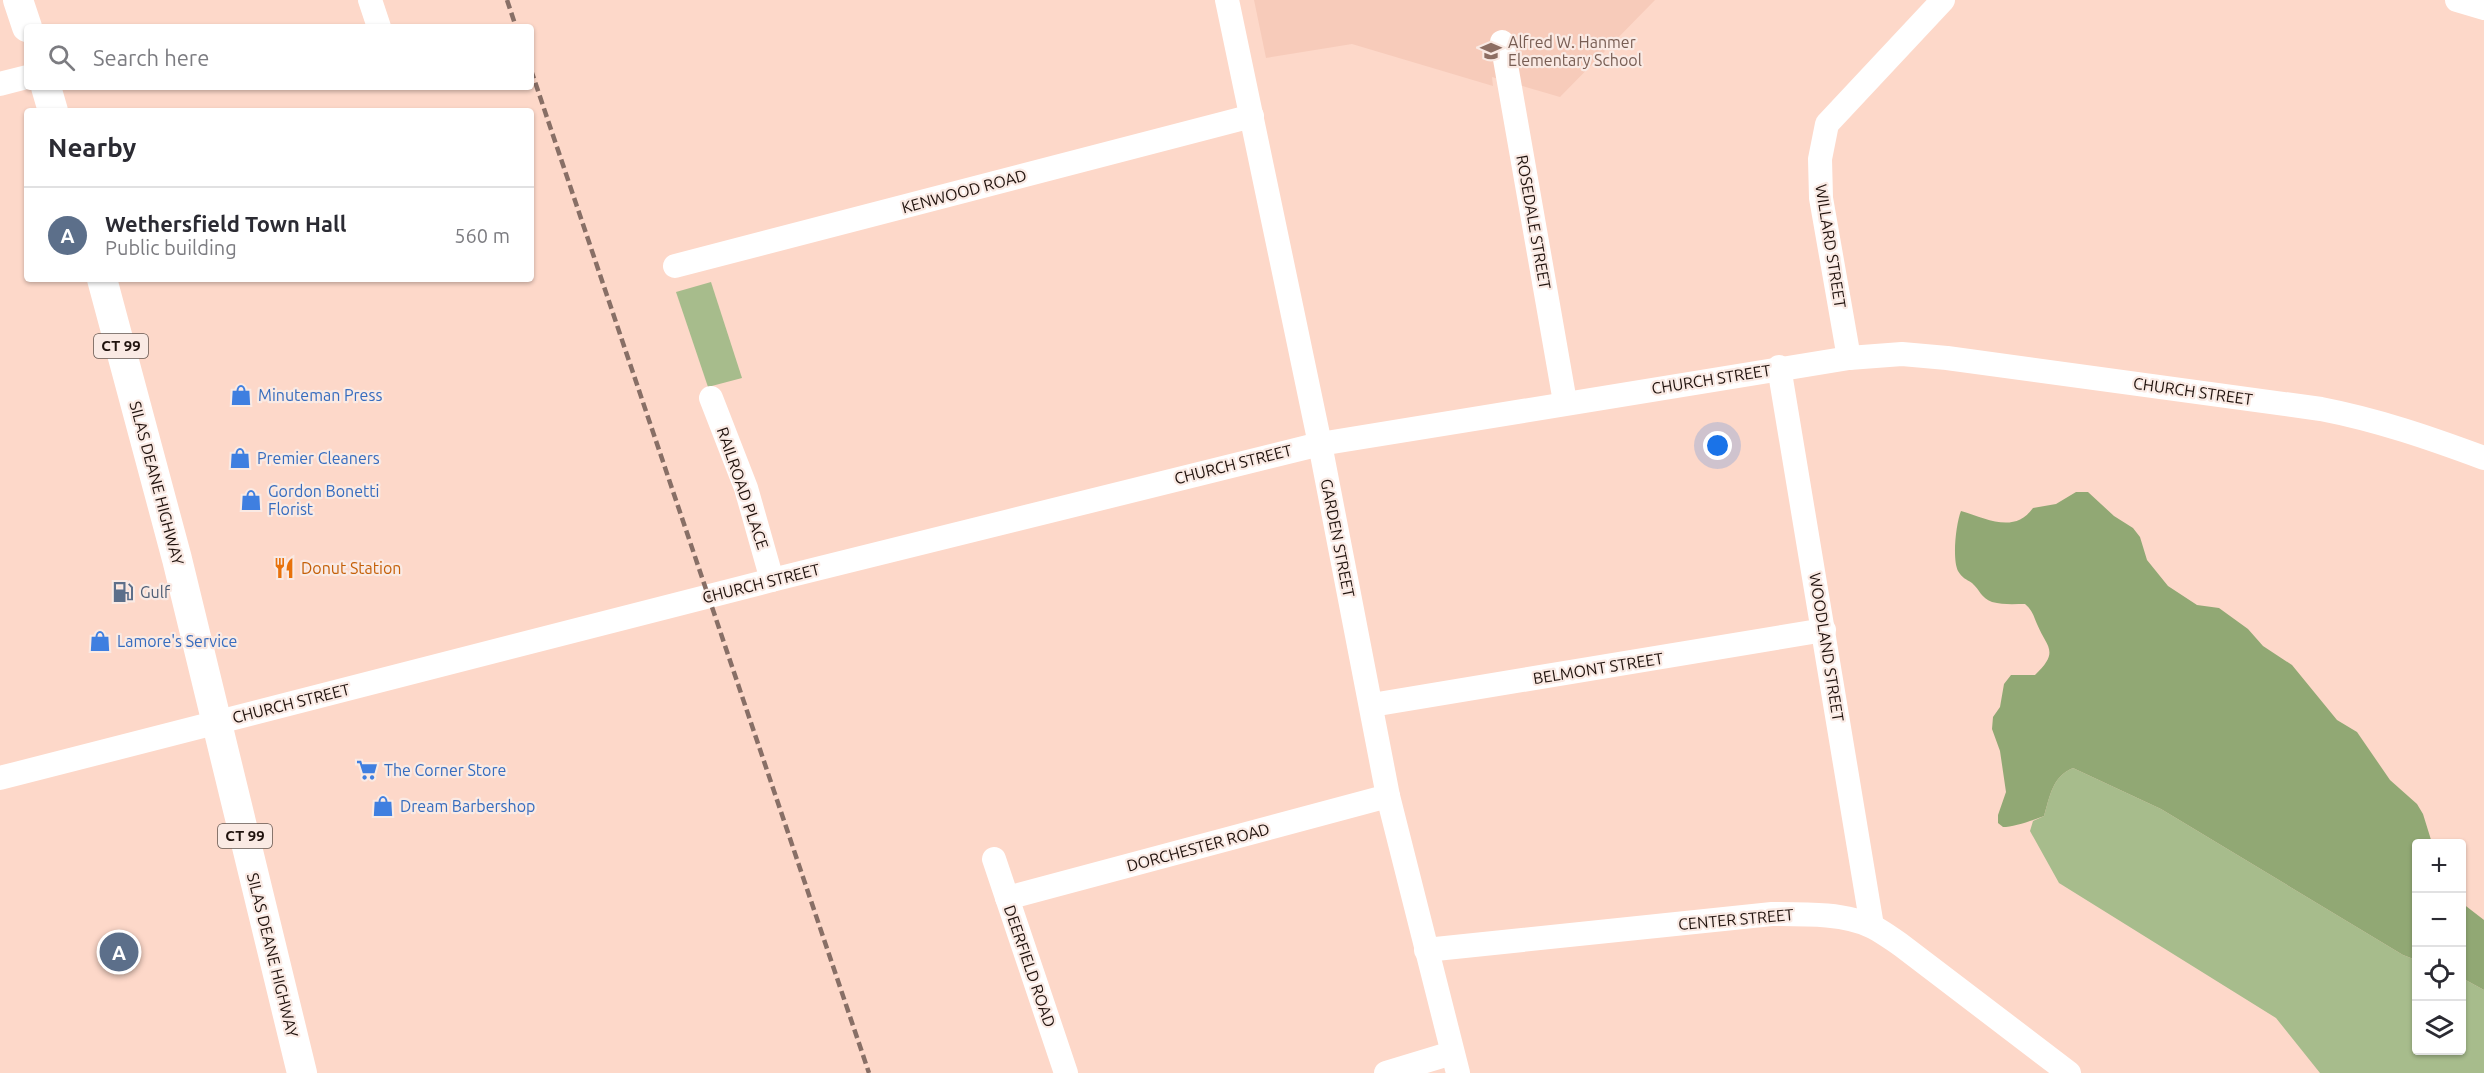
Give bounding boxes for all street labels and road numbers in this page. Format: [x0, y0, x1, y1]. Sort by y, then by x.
street label: ROSEDALE STREET [1513, 153, 1555, 291]
street label: KENWOOD ROAD [900, 166, 1028, 216]
street label: WILLARD STREET [1812, 183, 1850, 309]
road number: CT 99 [94, 334, 148, 358]
street label: CHURCH STREET [1650, 361, 1772, 397]
street label: CHURCH STREET [2132, 374, 2254, 408]
street label: SILAS DEANE HIGHWAY [126, 399, 188, 568]
street label: RAILROAD PLACE [714, 425, 772, 551]
street label: CHURCH STREET [1172, 441, 1294, 487]
street label: GARDEN STREET [1318, 477, 1358, 599]
street label: CHURCH STREET [700, 560, 822, 606]
street label: WOODLAND STREET [1806, 571, 1848, 723]
street label: BELMONT STREET [1532, 649, 1665, 687]
street label: CHURCH STREET [230, 680, 352, 726]
street label: DORCHESTER ROAD [1125, 819, 1271, 875]
road number: CT 99 [218, 824, 272, 848]
street label: SILAS DEANE HIGHWAY [244, 871, 302, 1040]
street label: DEERFIELD ROAD [1001, 903, 1059, 1029]
street label: CENTER STREET [1678, 905, 1795, 933]

